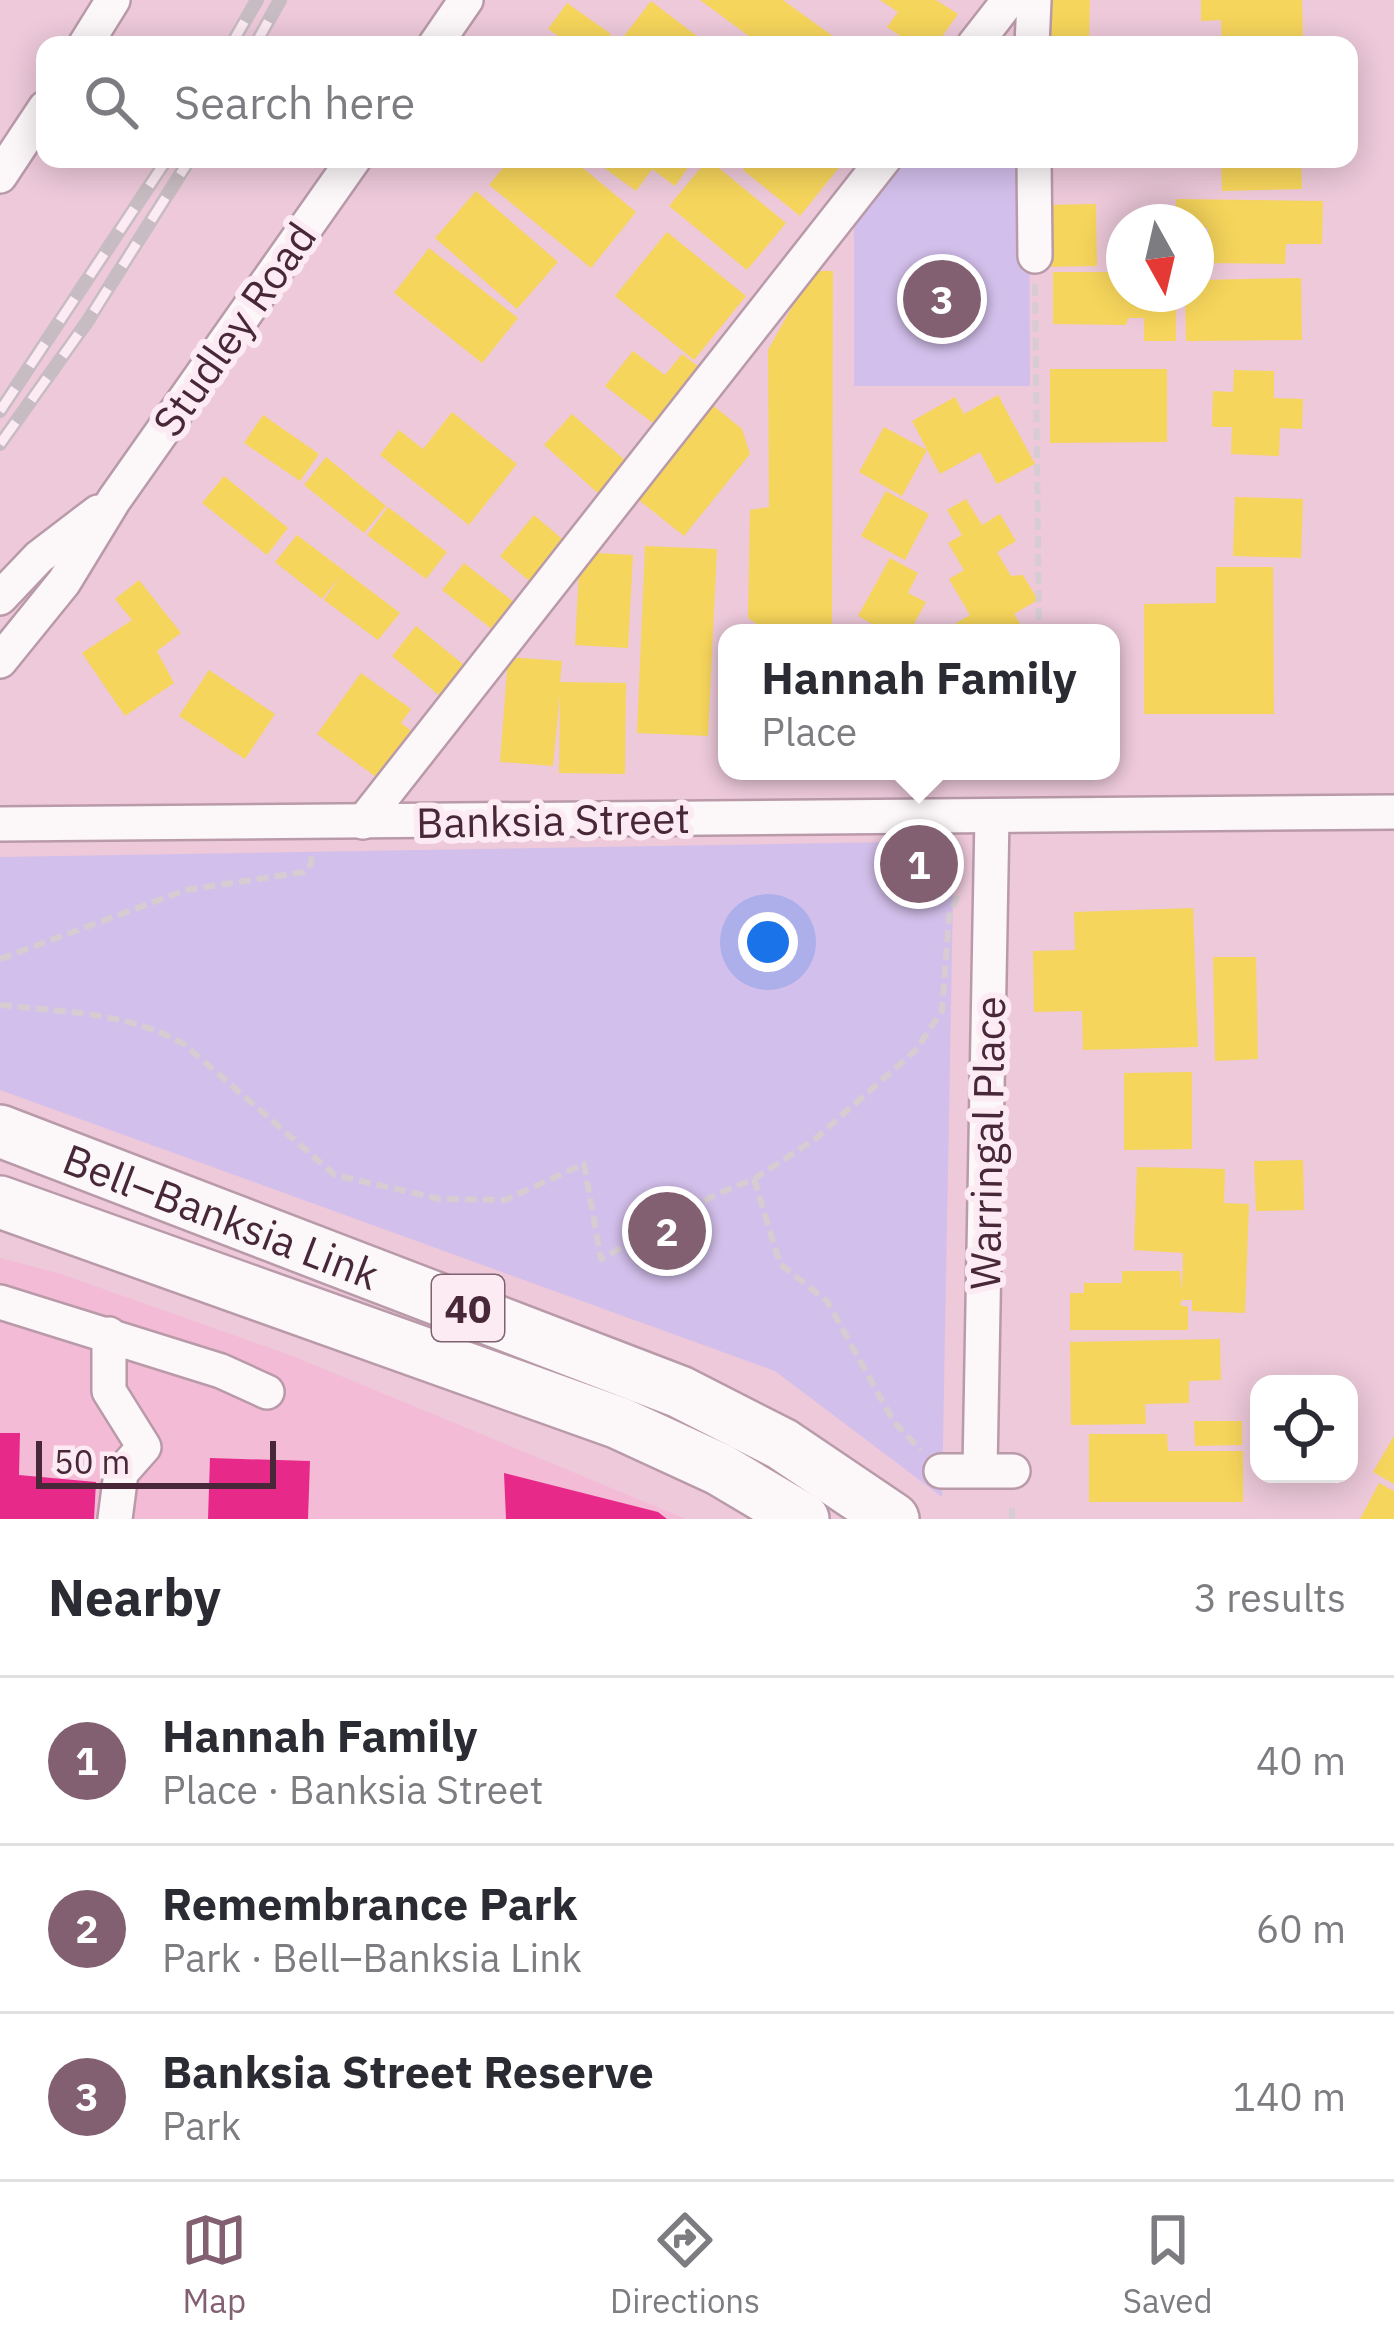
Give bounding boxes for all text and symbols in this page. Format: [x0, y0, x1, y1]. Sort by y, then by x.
search box [36, 36, 1358, 168]
icon: search [78, 69, 144, 135]
text: Search here [174, 73, 415, 131]
north arrow [1106, 204, 1214, 312]
street label: Studley Road [140, 211, 328, 447]
pin: 3 [903, 254, 981, 344]
popup [718, 624, 1120, 780]
text: Hannah Family [761, 648, 1077, 706]
text: Place [761, 706, 857, 757]
street label: Banksia Street [416, 790, 690, 850]
pin: 1 [880, 819, 958, 909]
your location [738, 912, 798, 972]
street label: Warringal Place [957, 996, 1017, 1290]
street label: Bell–Banksia Link [56, 1130, 387, 1301]
pin: 2 [628, 1186, 706, 1276]
road number: 40 [432, 1275, 504, 1341]
map controls [1250, 1375, 1358, 1483]
button: locate [1250, 1375, 1358, 1483]
scale bar [36, 1435, 276, 1488]
text: 50 m [54, 1440, 130, 1483]
text: Nearby [48, 1564, 221, 1630]
text: 3 results [1194, 1572, 1346, 1623]
text: Hannah Family [162, 1706, 478, 1764]
text: 1 [75, 1735, 99, 1786]
text: 40 m [1256, 1735, 1346, 1786]
text: Place · Banksia Street [162, 1764, 543, 1815]
text: Remembrance Park [162, 1874, 578, 1932]
text: 2 [75, 1903, 99, 1954]
text: 60 m [1256, 1903, 1346, 1954]
text: Park · Bell–Banksia Link [162, 1932, 582, 1983]
text: Banksia Street Reserve [162, 2042, 654, 2100]
text: 3 [75, 2071, 99, 2122]
text: 140 m [1233, 2071, 1346, 2122]
text: Park [162, 2100, 241, 2151]
tab: Map [181, 2207, 247, 2322]
tab: Directions [610, 2207, 760, 2322]
tab: Saved [1123, 2207, 1213, 2322]

